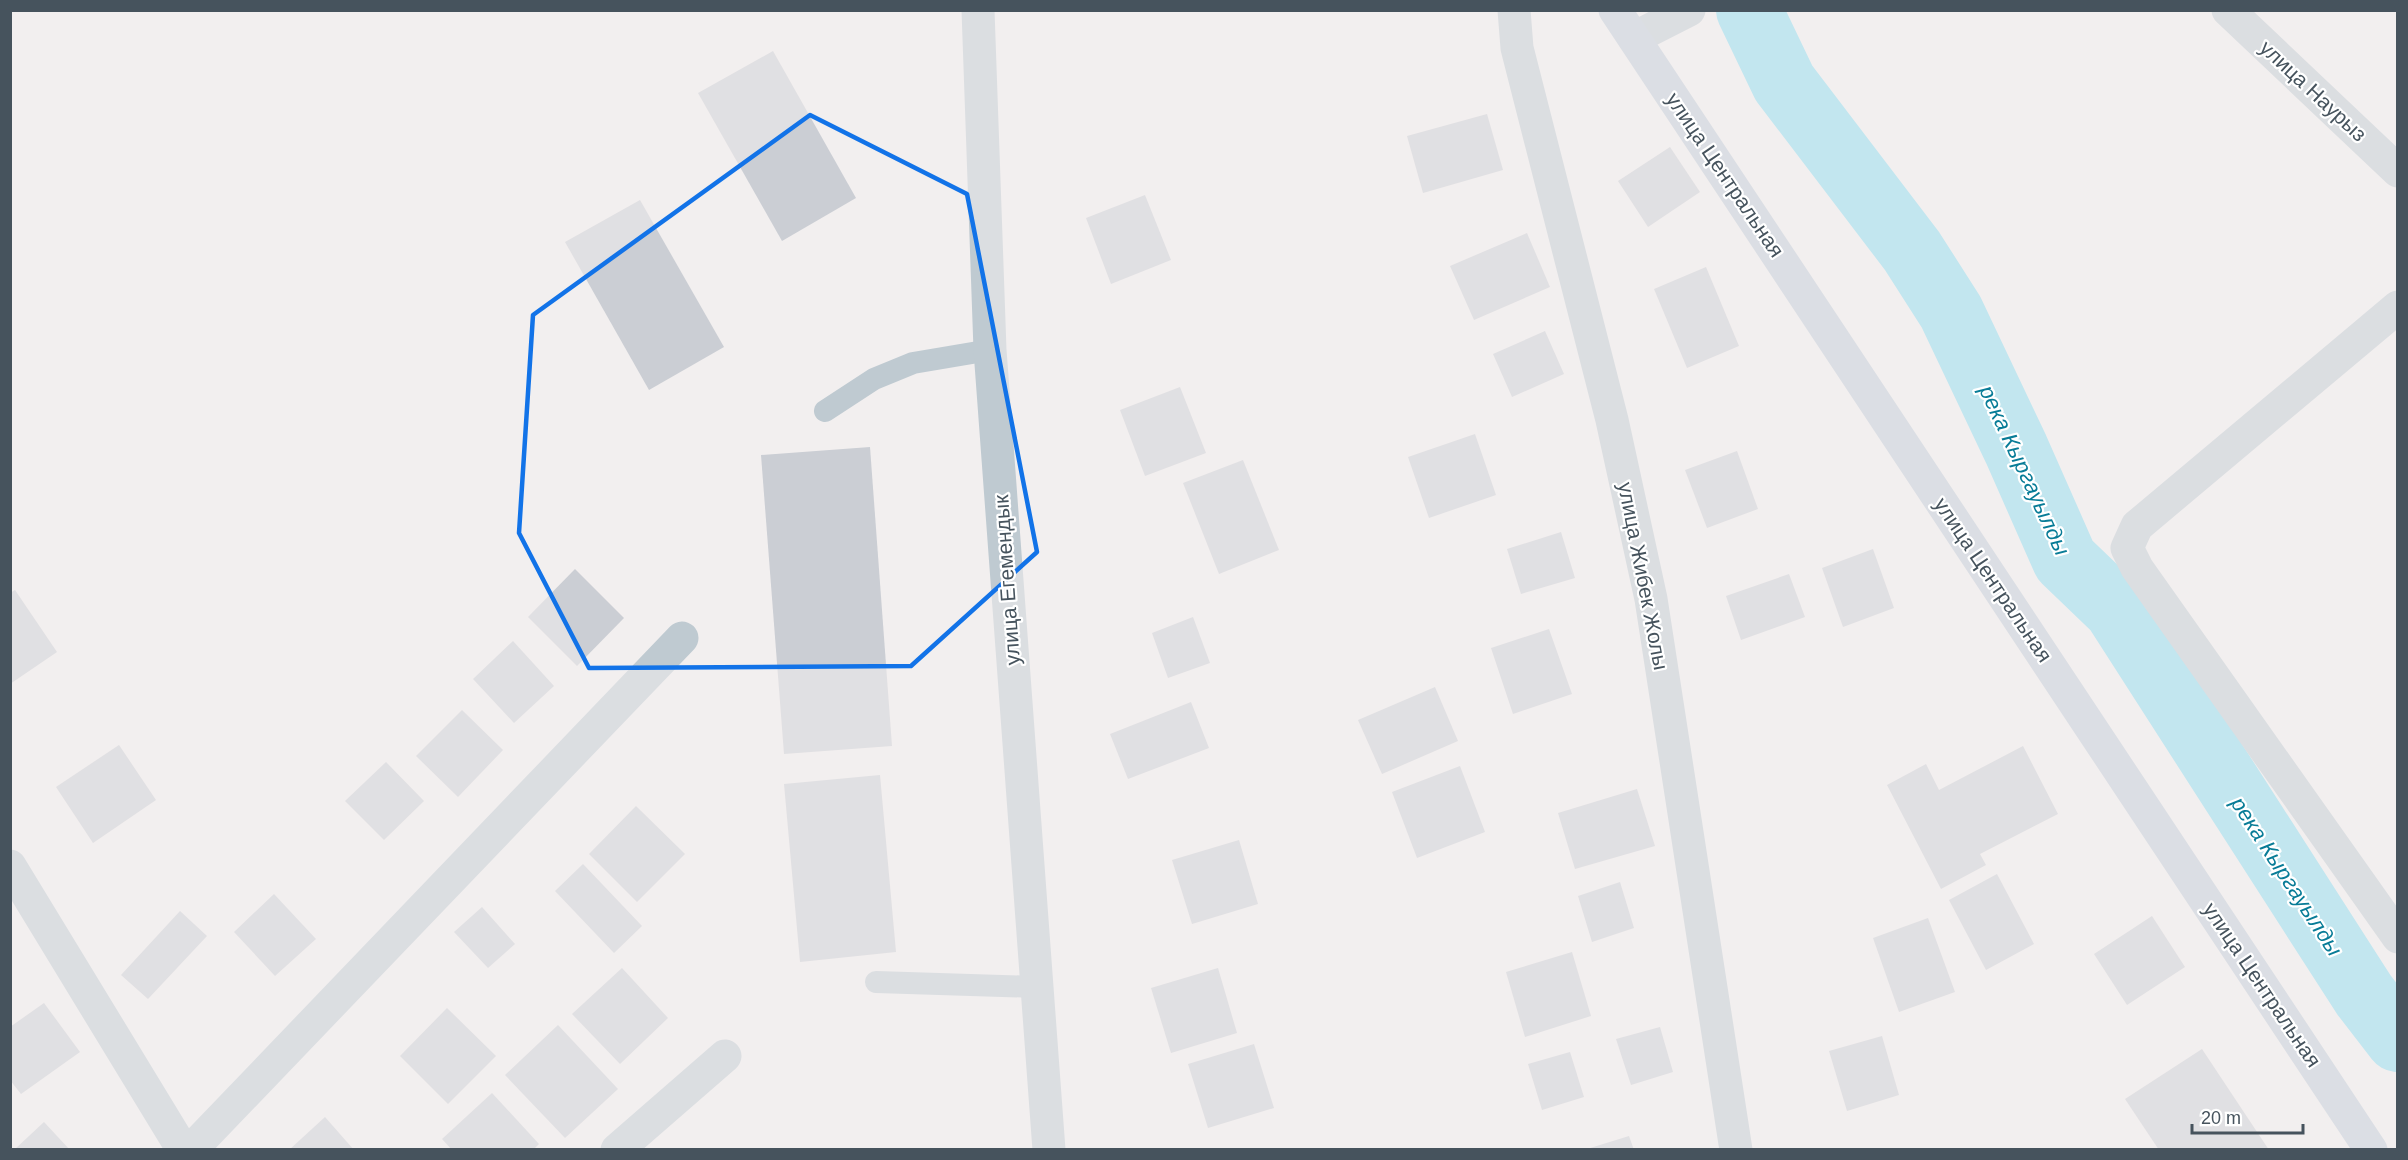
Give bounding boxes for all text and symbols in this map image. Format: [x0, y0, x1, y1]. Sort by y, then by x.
street label: улица Наурыз [2255, 36, 2371, 146]
street label: улица Центральная [1662, 88, 1789, 261]
water label: река Кыргауылды [1974, 380, 2075, 559]
street label: улица Жибек Жолы [1614, 480, 1673, 672]
street label: улица Егемендык [989, 493, 1024, 666]
street label: улица Центральная [1930, 493, 2057, 666]
water label: река Кыргауылды [2225, 791, 2347, 961]
street label: улица Центральная [2199, 898, 2326, 1071]
scale bar [2192, 1097, 2303, 1135]
text: 20 m [2201, 1108, 2241, 1128]

